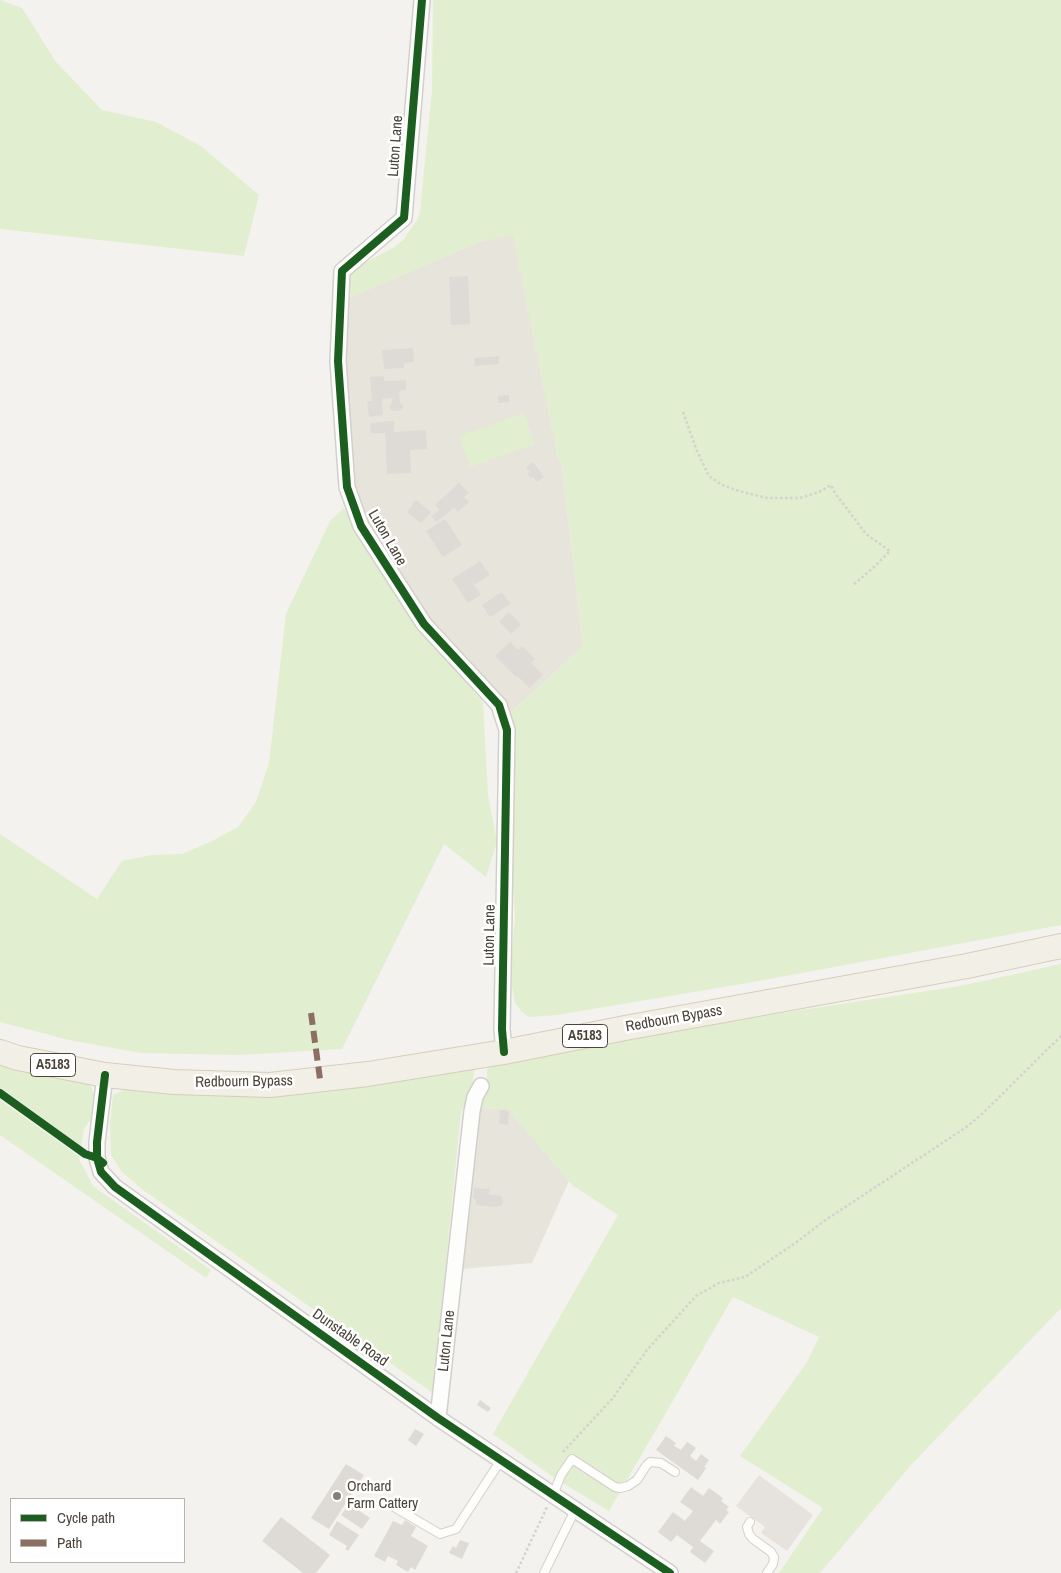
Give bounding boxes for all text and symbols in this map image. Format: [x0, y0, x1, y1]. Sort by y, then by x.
street label: Luton Lane [385, 115, 407, 177]
street label: Luton Lane [364, 507, 410, 569]
street label: Luton Lane [480, 904, 500, 966]
street label: Redbourn Bypass [624, 1002, 724, 1036]
road number: A5183 [562, 1024, 608, 1048]
road number: A5183 [30, 1054, 76, 1076]
street label: Redbourn Bypass [195, 1072, 293, 1092]
street label: Dunstable Road [309, 1305, 391, 1371]
street label: Luton Lane [435, 1309, 459, 1373]
place label: Orchard Farm Cattery [347, 1478, 418, 1513]
marker: Orchard Farm Cattery [331, 1490, 343, 1502]
legend [10, 1498, 185, 1563]
text: Cycle path [57, 1507, 115, 1528]
text: Path [57, 1532, 82, 1553]

